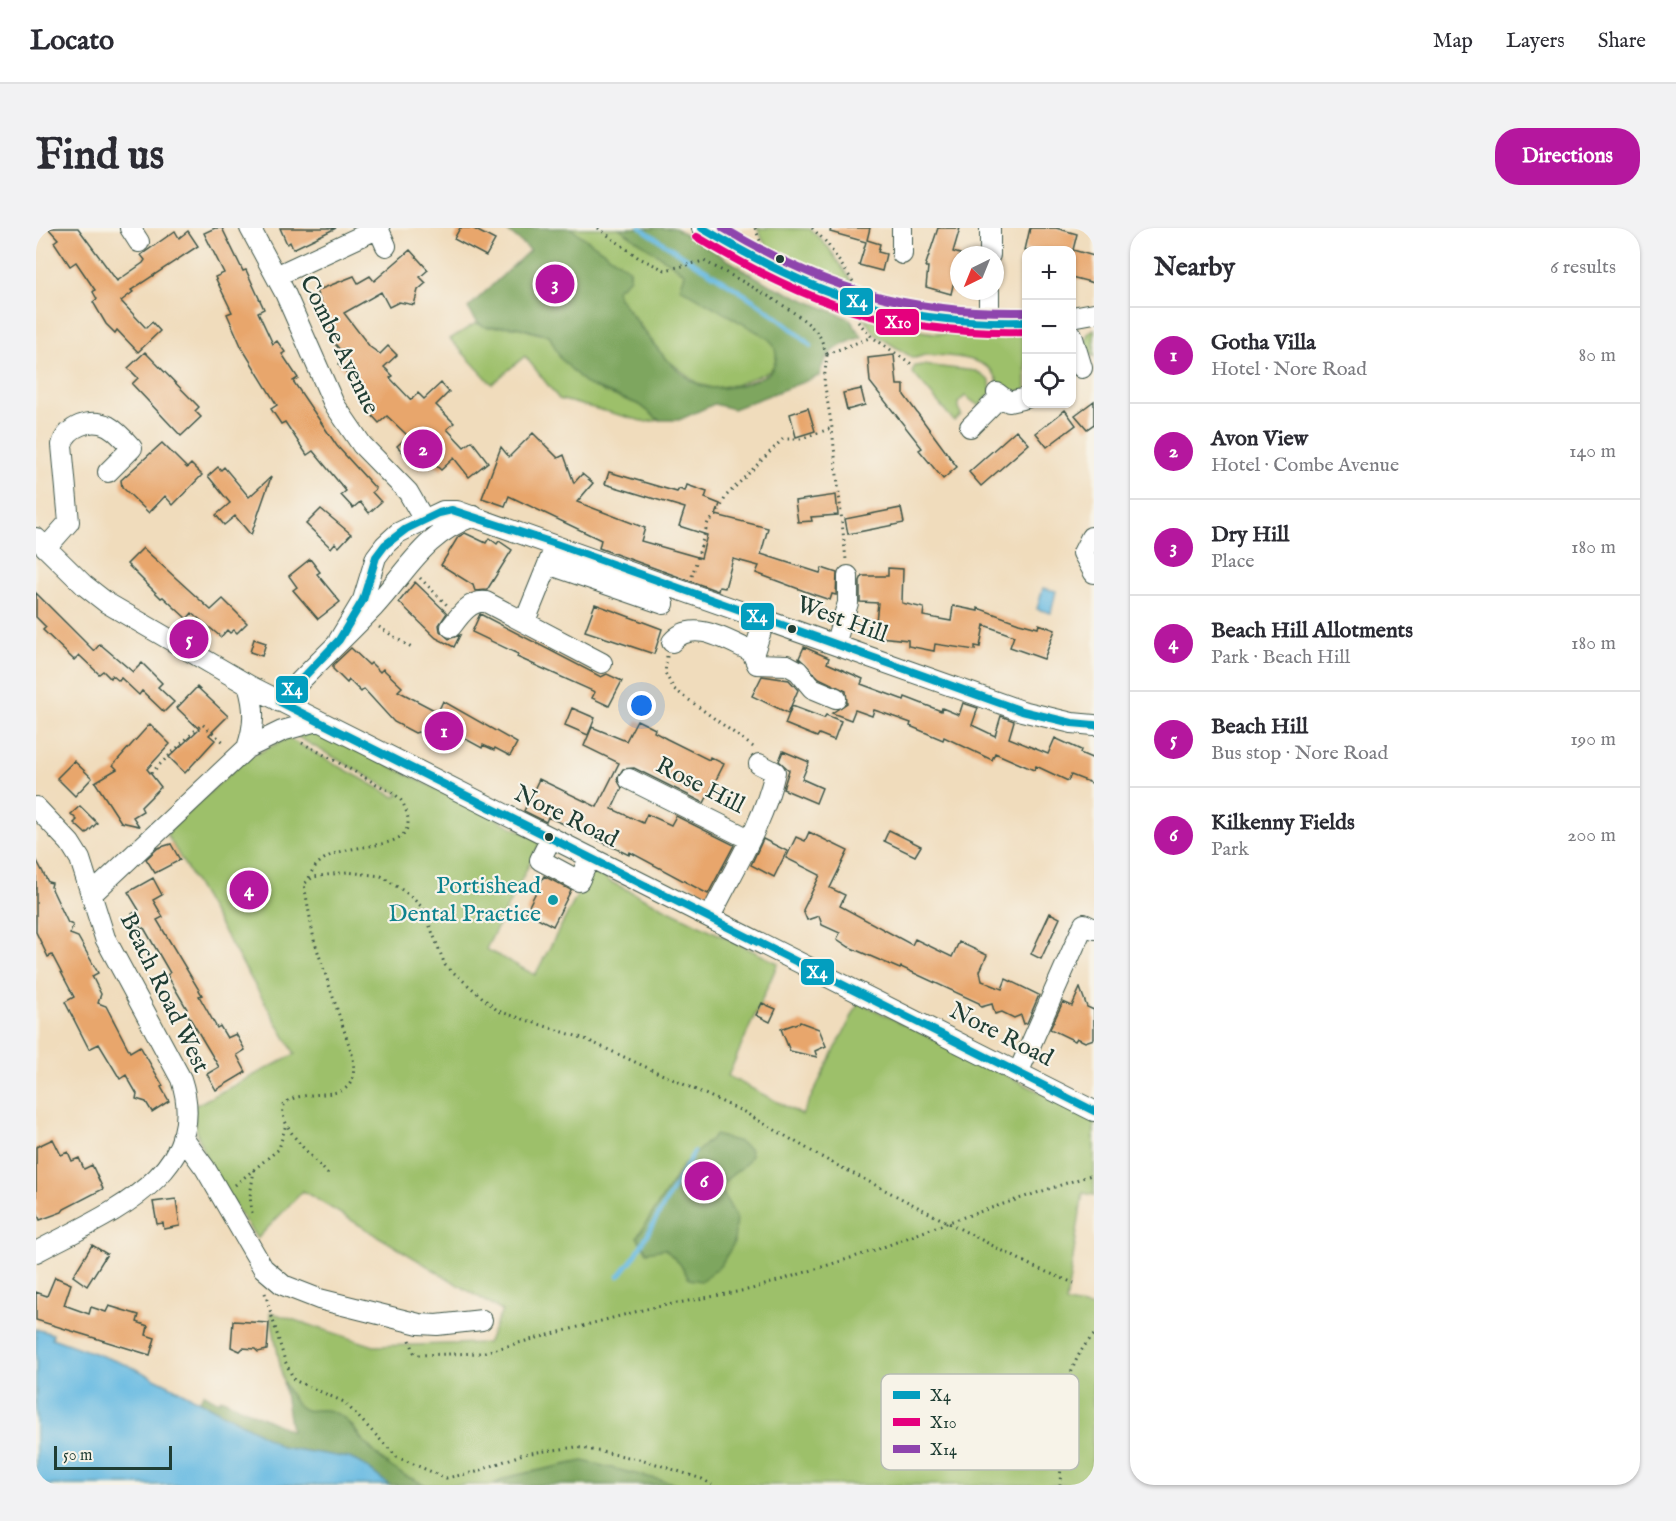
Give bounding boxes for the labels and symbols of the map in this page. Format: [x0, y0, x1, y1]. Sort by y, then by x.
north arrow [950, 246, 1004, 300]
unlabelled marker [774, 253, 786, 265]
pin: 3 [536, 262, 574, 306]
street label: Combe Avenue [292, 270, 386, 420]
line badge: X4 [839, 287, 874, 316]
text: X4 [846, 293, 869, 313]
line badge: X10 [875, 308, 920, 336]
text: X10 [884, 314, 911, 334]
pin: 2 [404, 426, 442, 472]
street label: West Hill [792, 589, 892, 651]
line badge: X4 [740, 602, 775, 631]
text: X4 [746, 608, 769, 628]
pin: 5 [170, 616, 208, 662]
unlabelled marker [786, 623, 798, 635]
line badge: X4 [275, 675, 309, 704]
text: X4 [281, 681, 304, 701]
your location [627, 691, 656, 720]
pin: 1 [424, 708, 464, 754]
street label: Rose Hill [650, 750, 750, 822]
street label: Nore Road [509, 778, 623, 856]
unlabelled marker [543, 831, 555, 843]
pin: 4 [230, 868, 268, 912]
place label: Portishead Dental Practice [388, 871, 541, 930]
marker: Portishead Dental Practice [546, 893, 560, 907]
street label: Beach Road West [112, 908, 216, 1078]
line badge: X4 [800, 958, 835, 986]
text: X4 [806, 964, 829, 984]
street label: Nore Road [944, 996, 1058, 1074]
pin: 6 [684, 1158, 724, 1204]
legend [881, 1374, 1079, 1470]
text: X4 [930, 1387, 951, 1407]
text: X10 [930, 1414, 957, 1434]
text: X14 [930, 1441, 957, 1461]
scale bar [54, 1443, 172, 1470]

